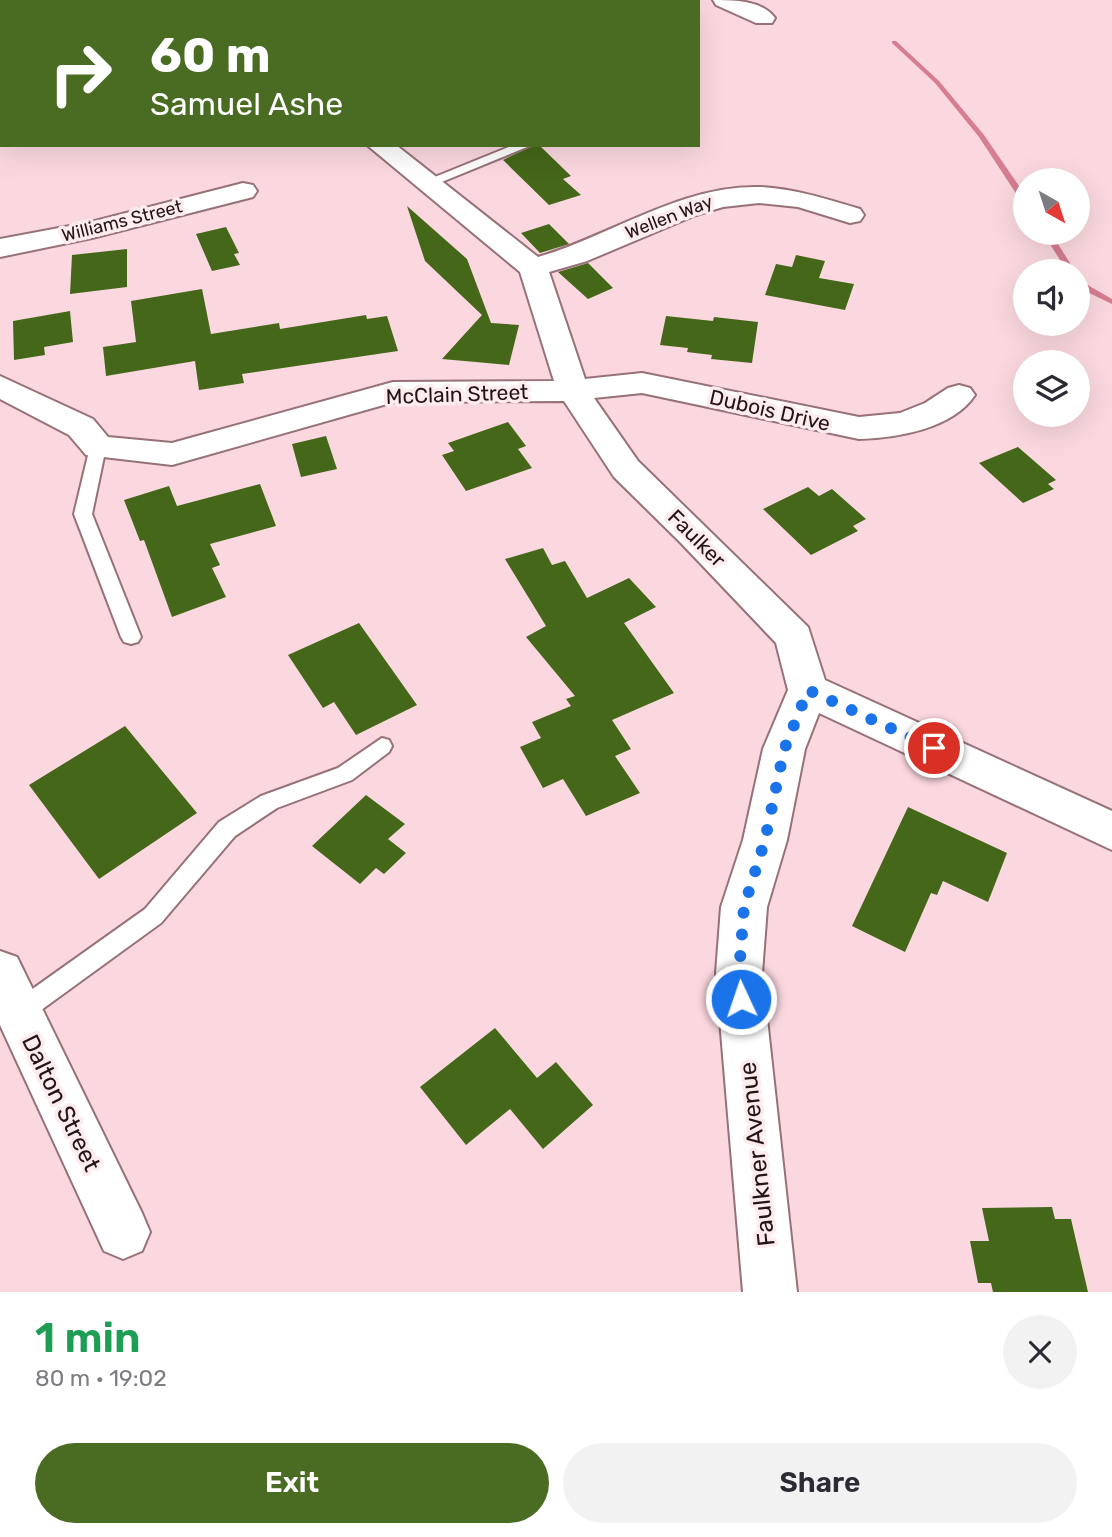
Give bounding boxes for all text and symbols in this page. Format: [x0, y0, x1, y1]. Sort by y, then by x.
text: 60 m [150, 26, 271, 84]
icon: right [35, 28, 126, 119]
text: Samuel Ashe [150, 85, 343, 123]
north arrow [1013, 168, 1090, 245]
map controls [1013, 168, 1090, 427]
street label: Wellen Way [622, 190, 716, 244]
street label: Williams Street [59, 195, 185, 247]
button: sound [1013, 259, 1090, 336]
button: layers [1013, 350, 1090, 427]
street label: McClain Street [385, 379, 529, 409]
street label: Dubois Drive [707, 384, 833, 436]
street label: Faulker [663, 504, 731, 572]
pin [904, 718, 964, 778]
icon: arrive [915, 729, 953, 767]
position arrow [704, 962, 778, 1036]
street label: Dalton Street [16, 1030, 106, 1176]
street label: Faulkner Avenue [733, 1060, 781, 1248]
text: 1 min [35, 1313, 141, 1363]
button: close [1003, 1315, 1077, 1389]
text: 80 m · 19:02 [35, 1364, 167, 1392]
button: Exit [35, 1443, 549, 1523]
button: Share [563, 1443, 1077, 1523]

